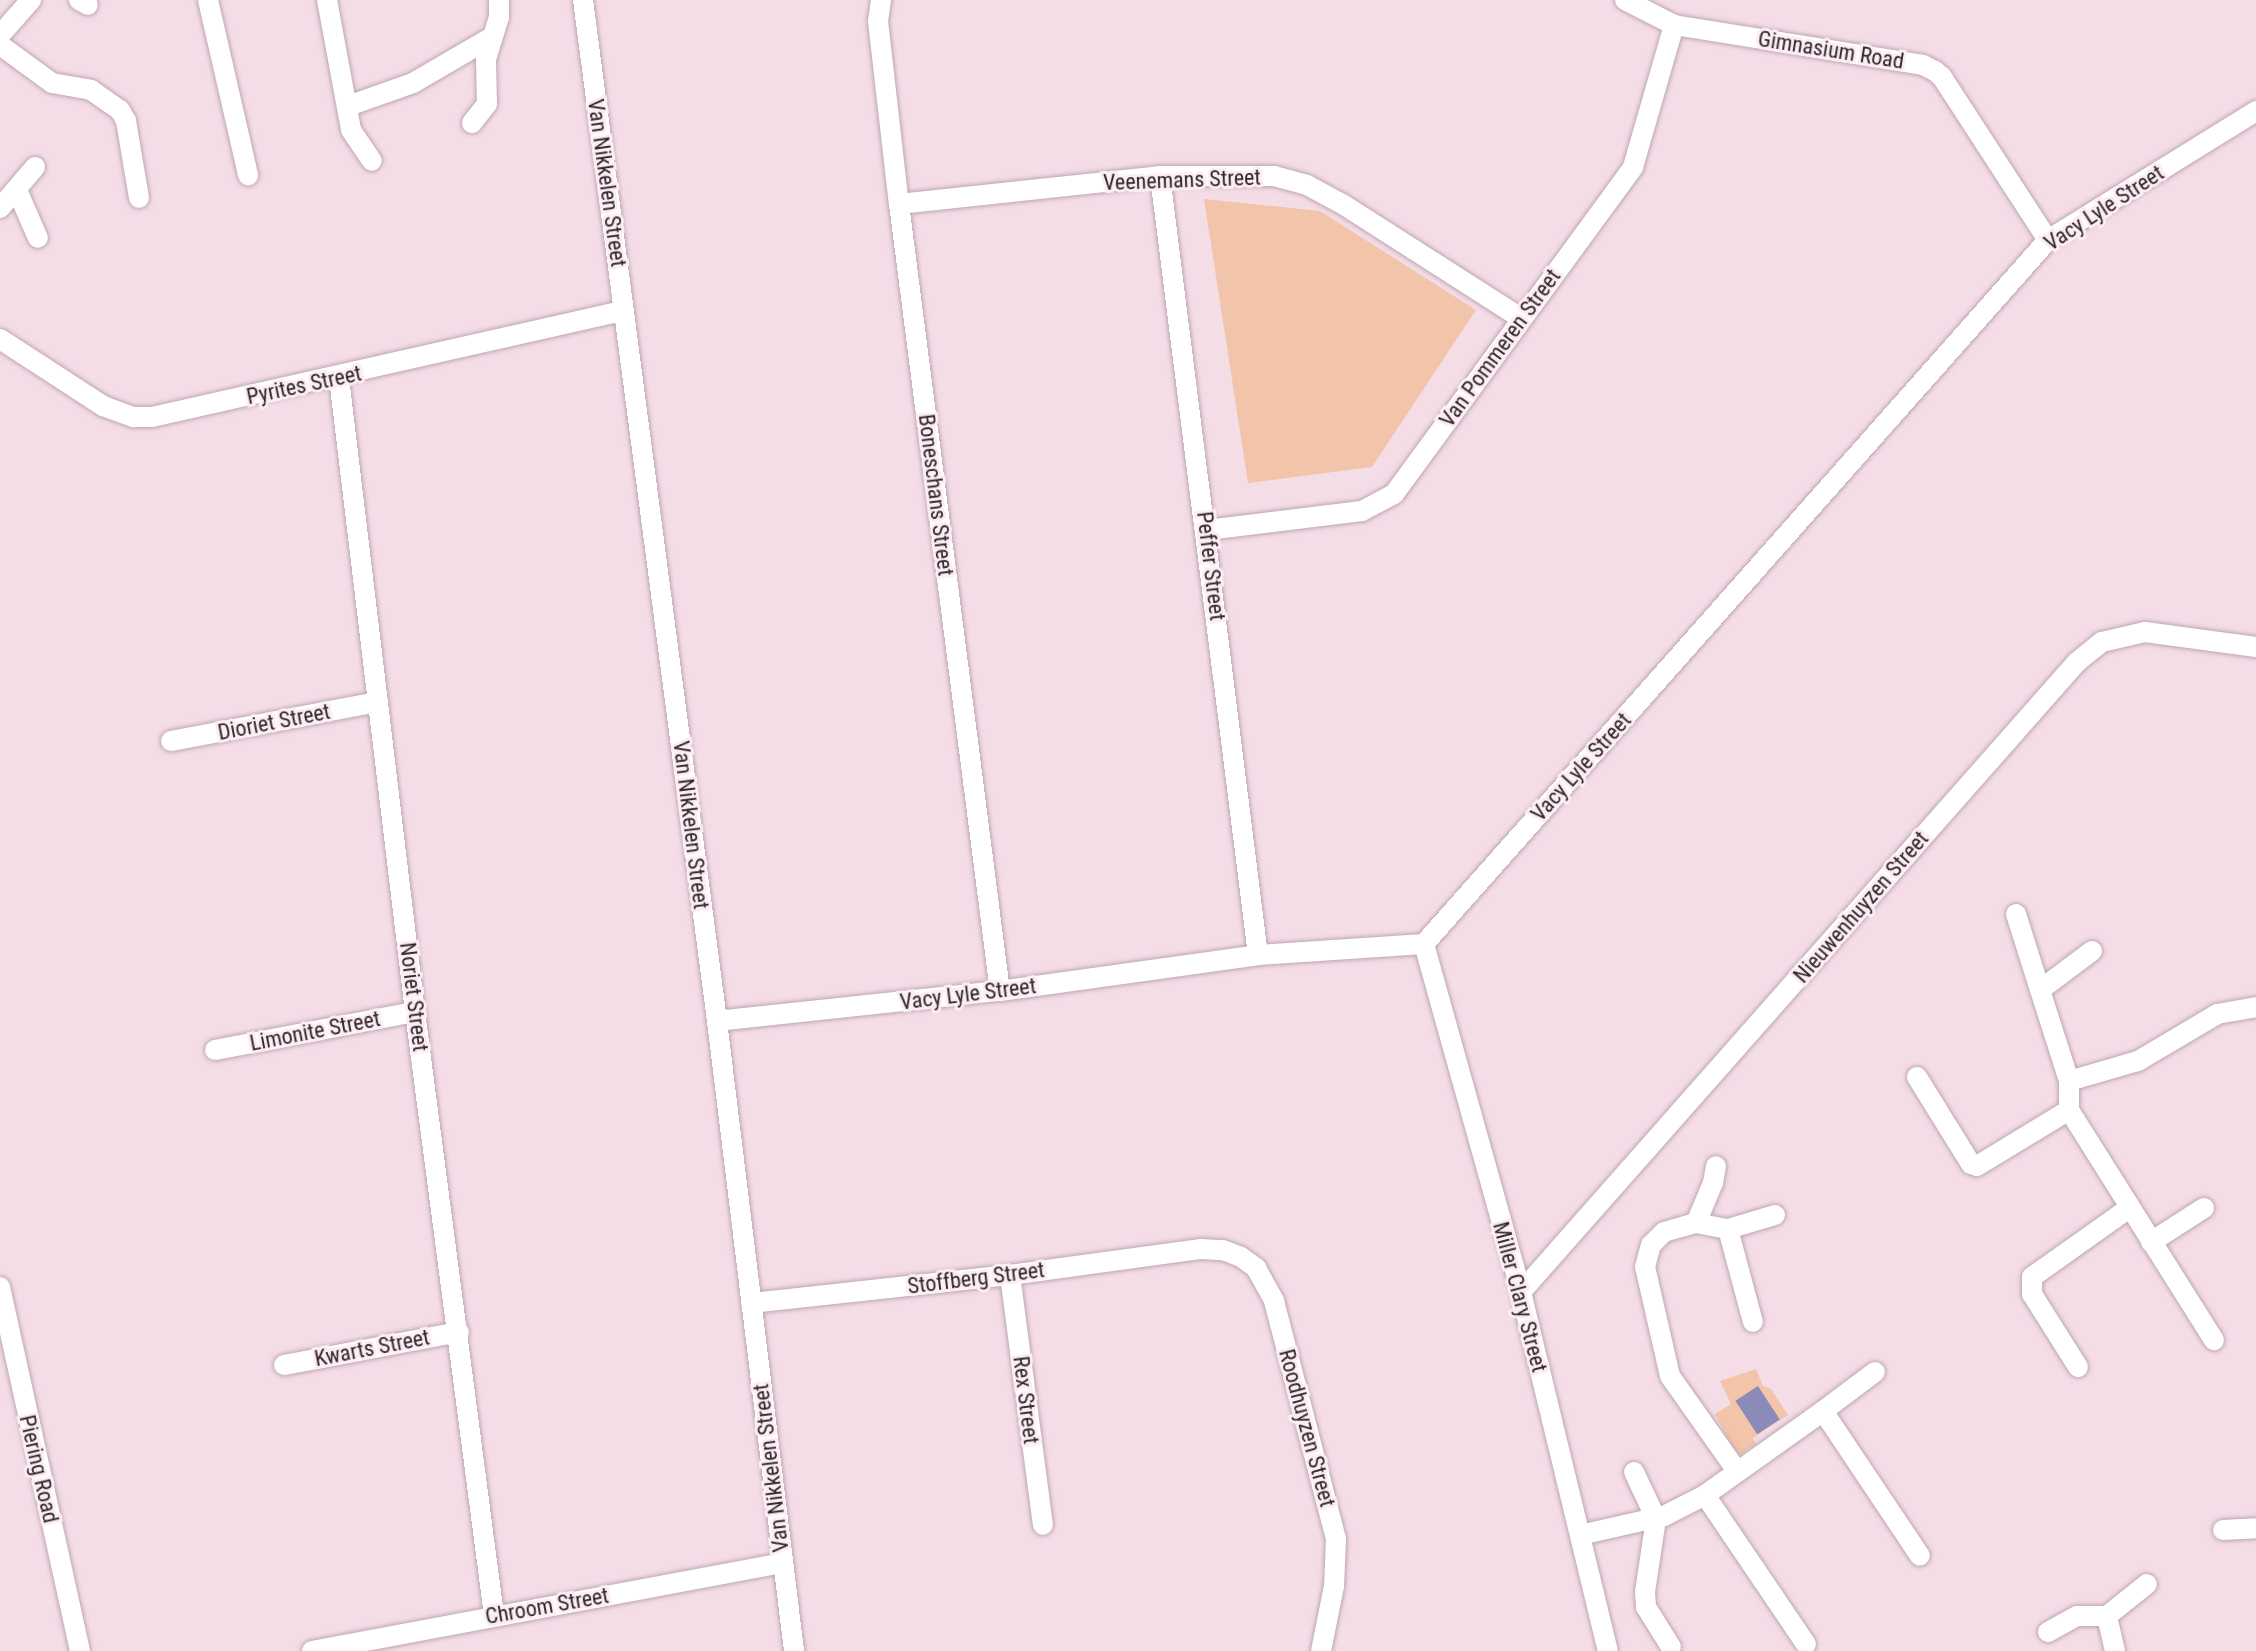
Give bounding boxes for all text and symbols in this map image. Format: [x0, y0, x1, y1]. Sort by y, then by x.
street label: Gimnasium Road [1756, 25, 1906, 75]
street label: Van Nikkelen Street [582, 97, 632, 269]
street label: Vacy Lyle Street [2039, 160, 2169, 256]
street label: Veenemans Street [1103, 164, 1261, 196]
street label: Van Pommeren Street [1434, 264, 1566, 432]
street label: Pyrites Street [244, 360, 364, 410]
street label: Boneschans Street [913, 413, 959, 577]
street label: Peffer Street [1191, 510, 1231, 622]
street label: Dioriet Street [216, 698, 332, 746]
street label: Vacy Lyle Street [1525, 707, 1637, 827]
street label: Van Nikkelen Street [668, 739, 714, 911]
street label: Nieuwenhuyzen Street [1788, 826, 1934, 988]
street label: Noriet Street [394, 941, 434, 1053]
street label: Vacy Lyle Street [898, 973, 1038, 1015]
street label: Limonite Street [248, 1005, 382, 1057]
street label: Miller Clary Street [1487, 1219, 1553, 1375]
street label: Stoffberg Street [906, 1257, 1046, 1299]
street label: Kwarts Street [312, 1324, 432, 1372]
street label: Roodhuyzen Street [1273, 1346, 1341, 1510]
street label: Rex Street [1008, 1355, 1044, 1445]
street label: Van Nikkelen Street [748, 1382, 794, 1554]
street label: Piering Road [14, 1412, 64, 1526]
street label: Chroom Street [483, 1582, 611, 1630]

